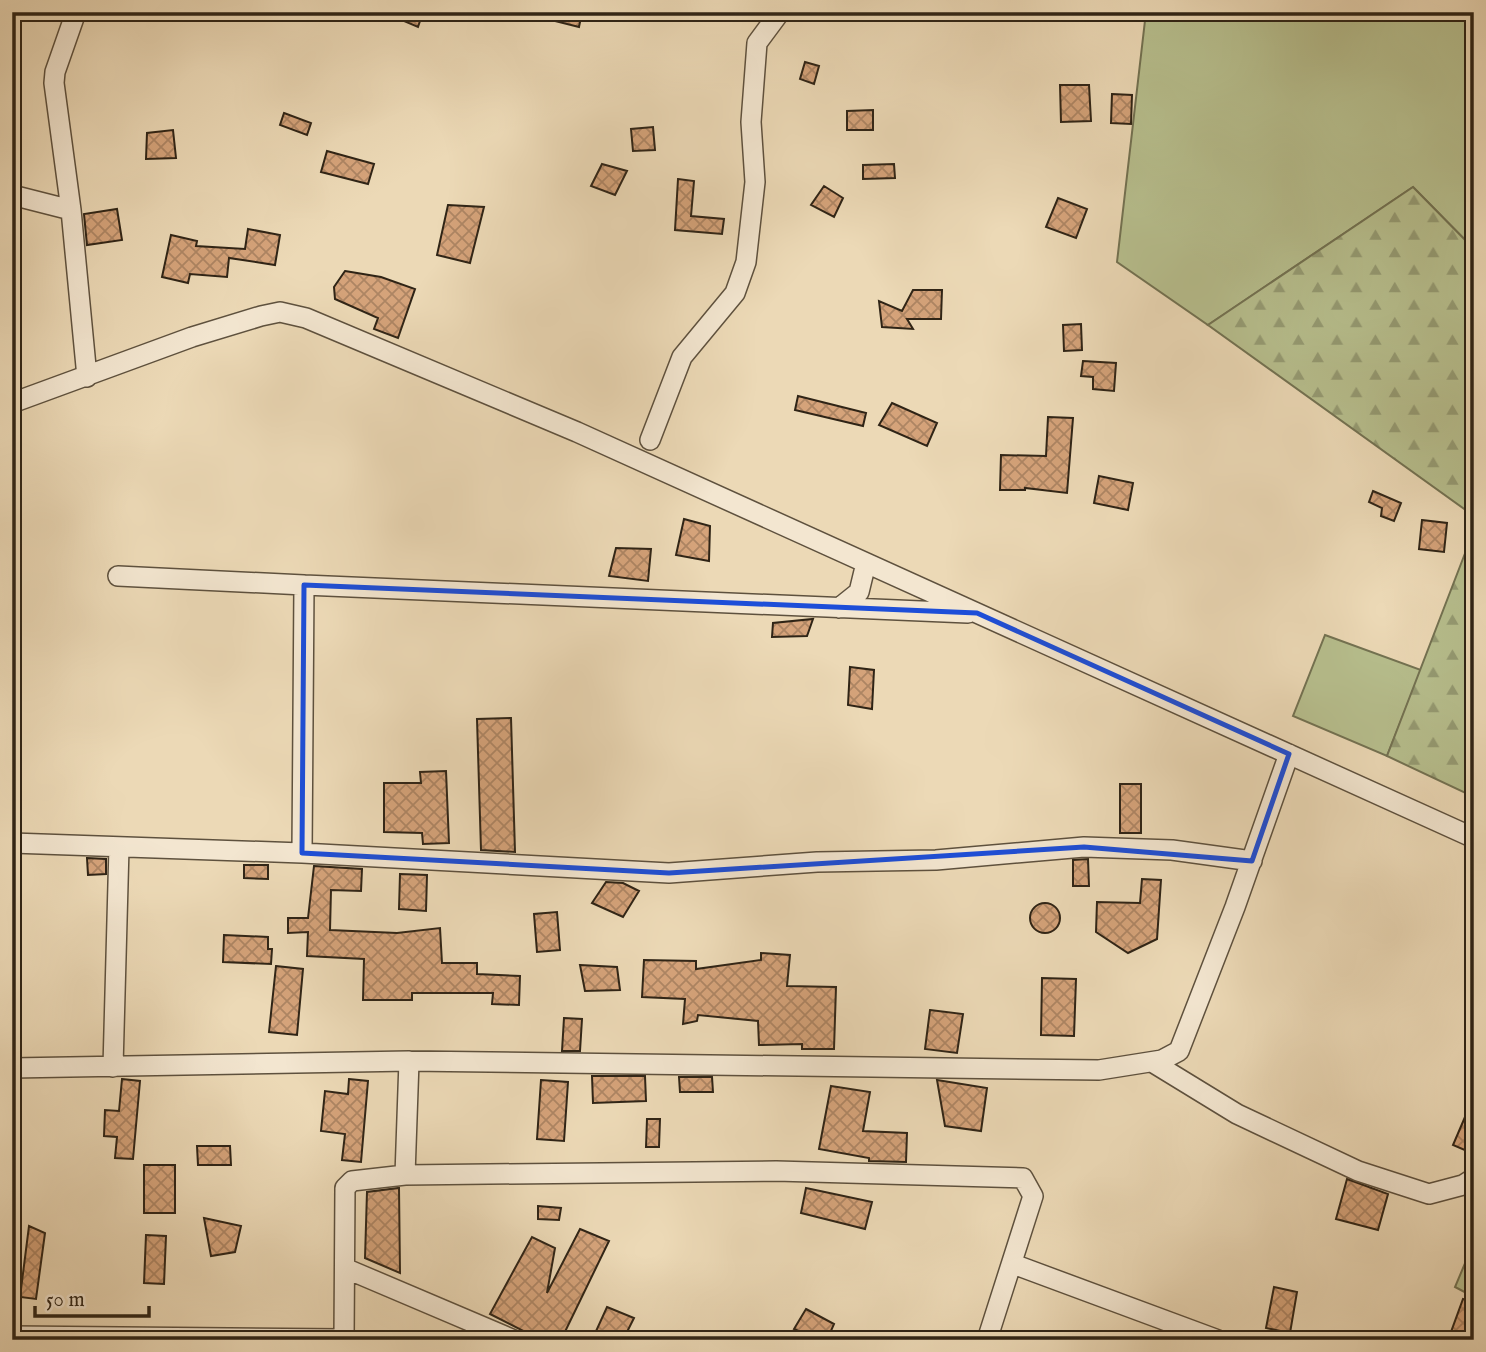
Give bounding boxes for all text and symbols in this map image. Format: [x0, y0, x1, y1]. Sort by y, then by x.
scale bar [35, 1275, 149, 1319]
text: 50 m [46, 1287, 85, 1314]

